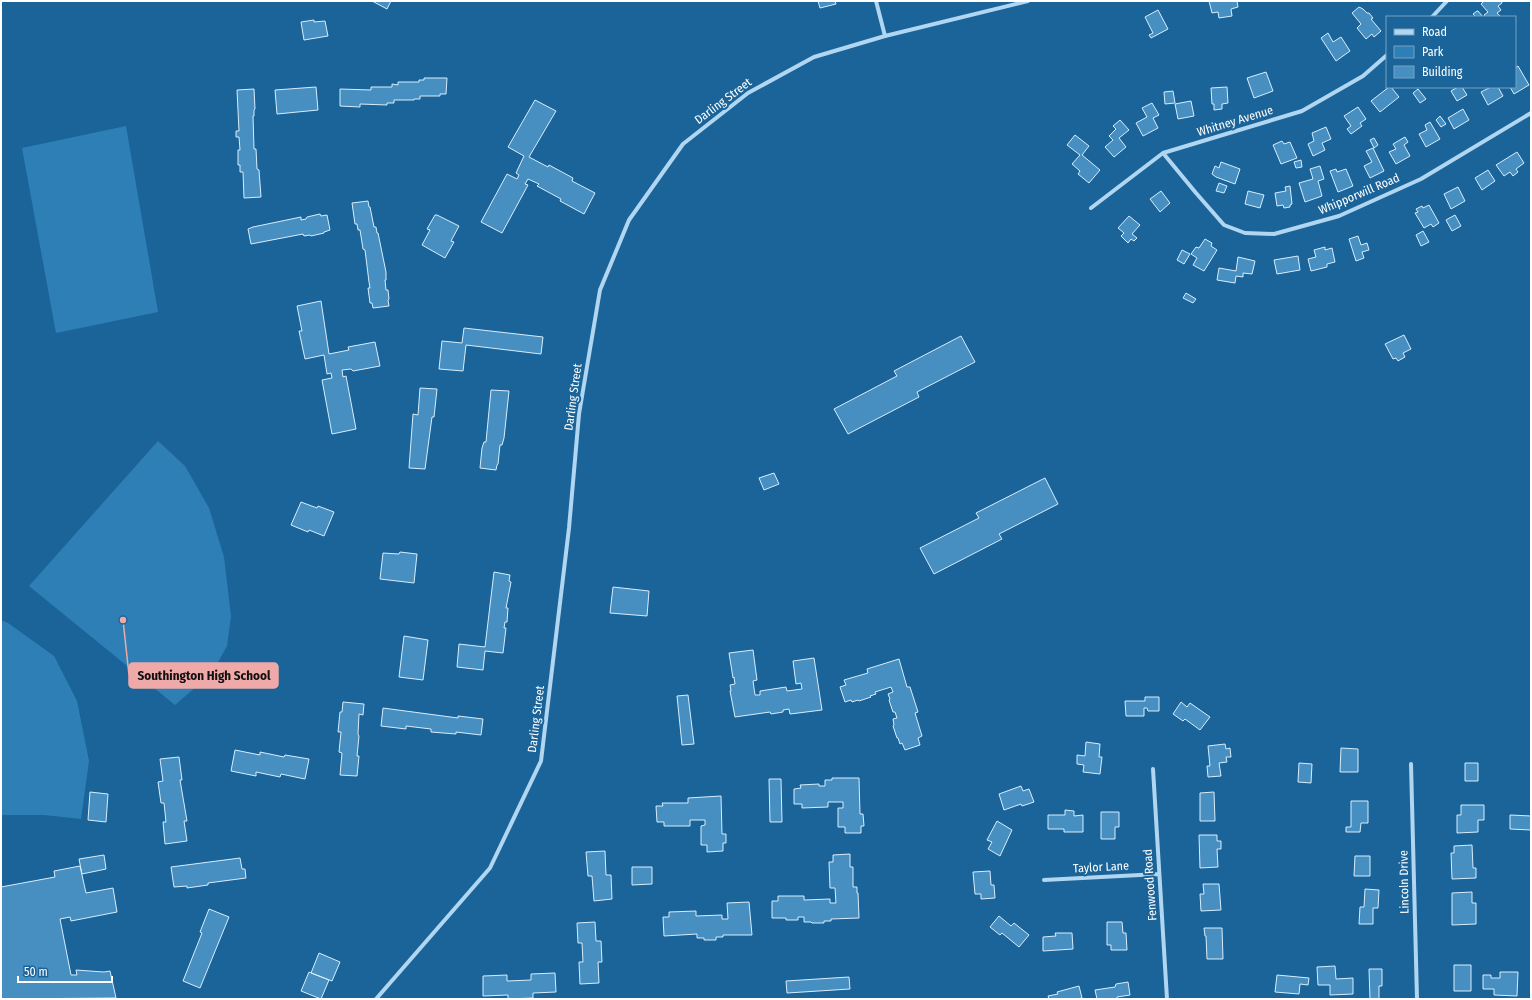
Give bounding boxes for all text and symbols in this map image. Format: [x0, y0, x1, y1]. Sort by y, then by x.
legend [1386, 16, 1516, 88]
text: Road [1422, 25, 1447, 39]
text: Park [1422, 45, 1444, 59]
text: Building [1422, 65, 1463, 79]
street label: Darling Street [692, 75, 754, 127]
street label: Whitney Avenue [1195, 103, 1275, 139]
street label: Whipporwill Road [1316, 171, 1402, 217]
street label: Darling Street [561, 363, 585, 431]
callout: Southington High School [129, 663, 278, 688]
text: Southington High School [137, 668, 271, 683]
street label: Darling Street [525, 685, 547, 753]
street label: Fenwood Road [1141, 849, 1159, 921]
street label: Lincoln Drive [1396, 850, 1412, 914]
street label: Taylor Lane [1073, 859, 1129, 875]
scale bar [18, 958, 112, 984]
text: 50 m [24, 965, 48, 979]

